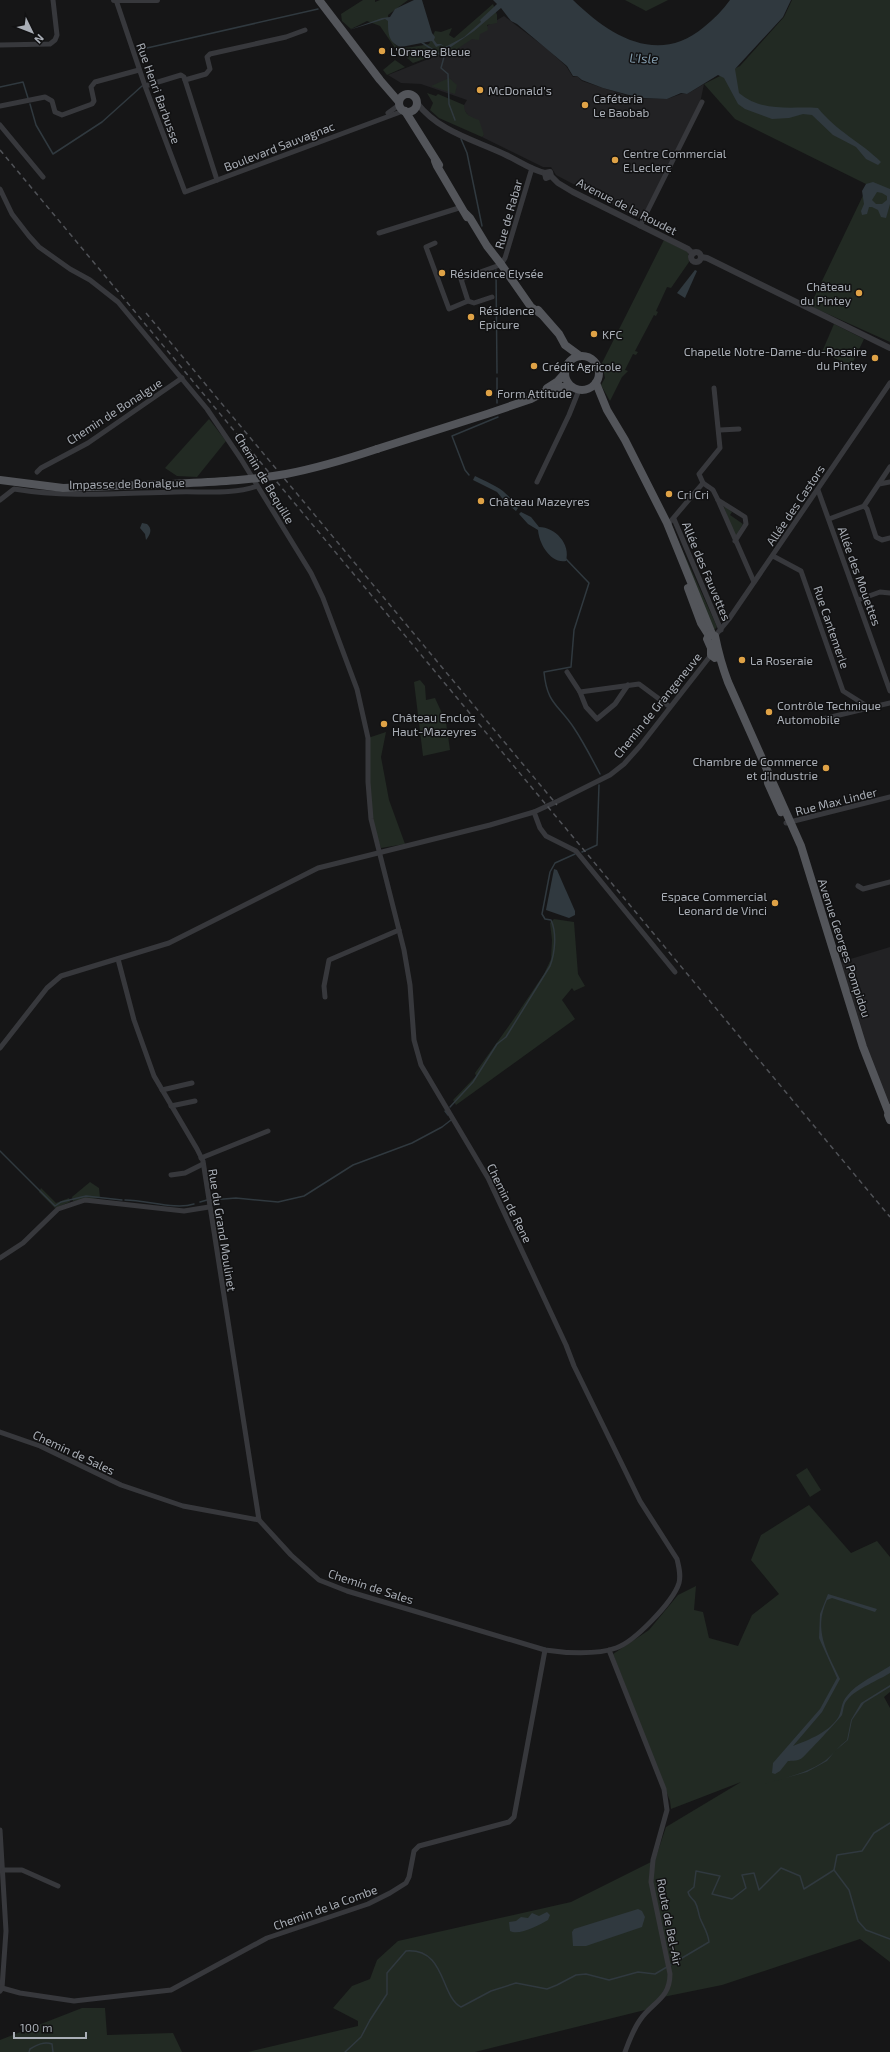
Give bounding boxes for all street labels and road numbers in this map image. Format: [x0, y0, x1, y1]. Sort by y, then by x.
street label: Rue Henri Barbusse [134, 41, 184, 145]
street label: Boulevard Sauvagnac [222, 118, 336, 174]
street label: Avenue de la Roudet [575, 175, 680, 238]
street label: Rue de Rabar [491, 177, 525, 250]
street label: Chemin de Bonalgue [64, 375, 164, 447]
street label: Chemin de Bequille [232, 430, 298, 526]
street label: Allée des Castors [763, 462, 827, 548]
street label: Impasse de Bonalgue [69, 475, 185, 491]
street label: Allée des Fauvettes [680, 519, 734, 623]
street label: Allée des Mouettes [836, 524, 884, 628]
street label: Rue Cantemerle [811, 584, 853, 670]
street label: Chemin de Grangeneuve [610, 650, 704, 760]
street label: Rue Max Linder [794, 784, 879, 818]
street label: Avenue Georges Pompidou [816, 877, 874, 1019]
street label: Chemin de Rene [485, 1161, 535, 1245]
street label: Rue du Grand Moulinet [206, 1168, 240, 1293]
street label: Chemin de Sales [31, 1427, 117, 1477]
street label: Chemin de Sales [327, 1566, 415, 1606]
street label: Route de Bel-Air [655, 1877, 685, 1967]
street label: Chemin de la Combe [271, 1882, 379, 1932]

